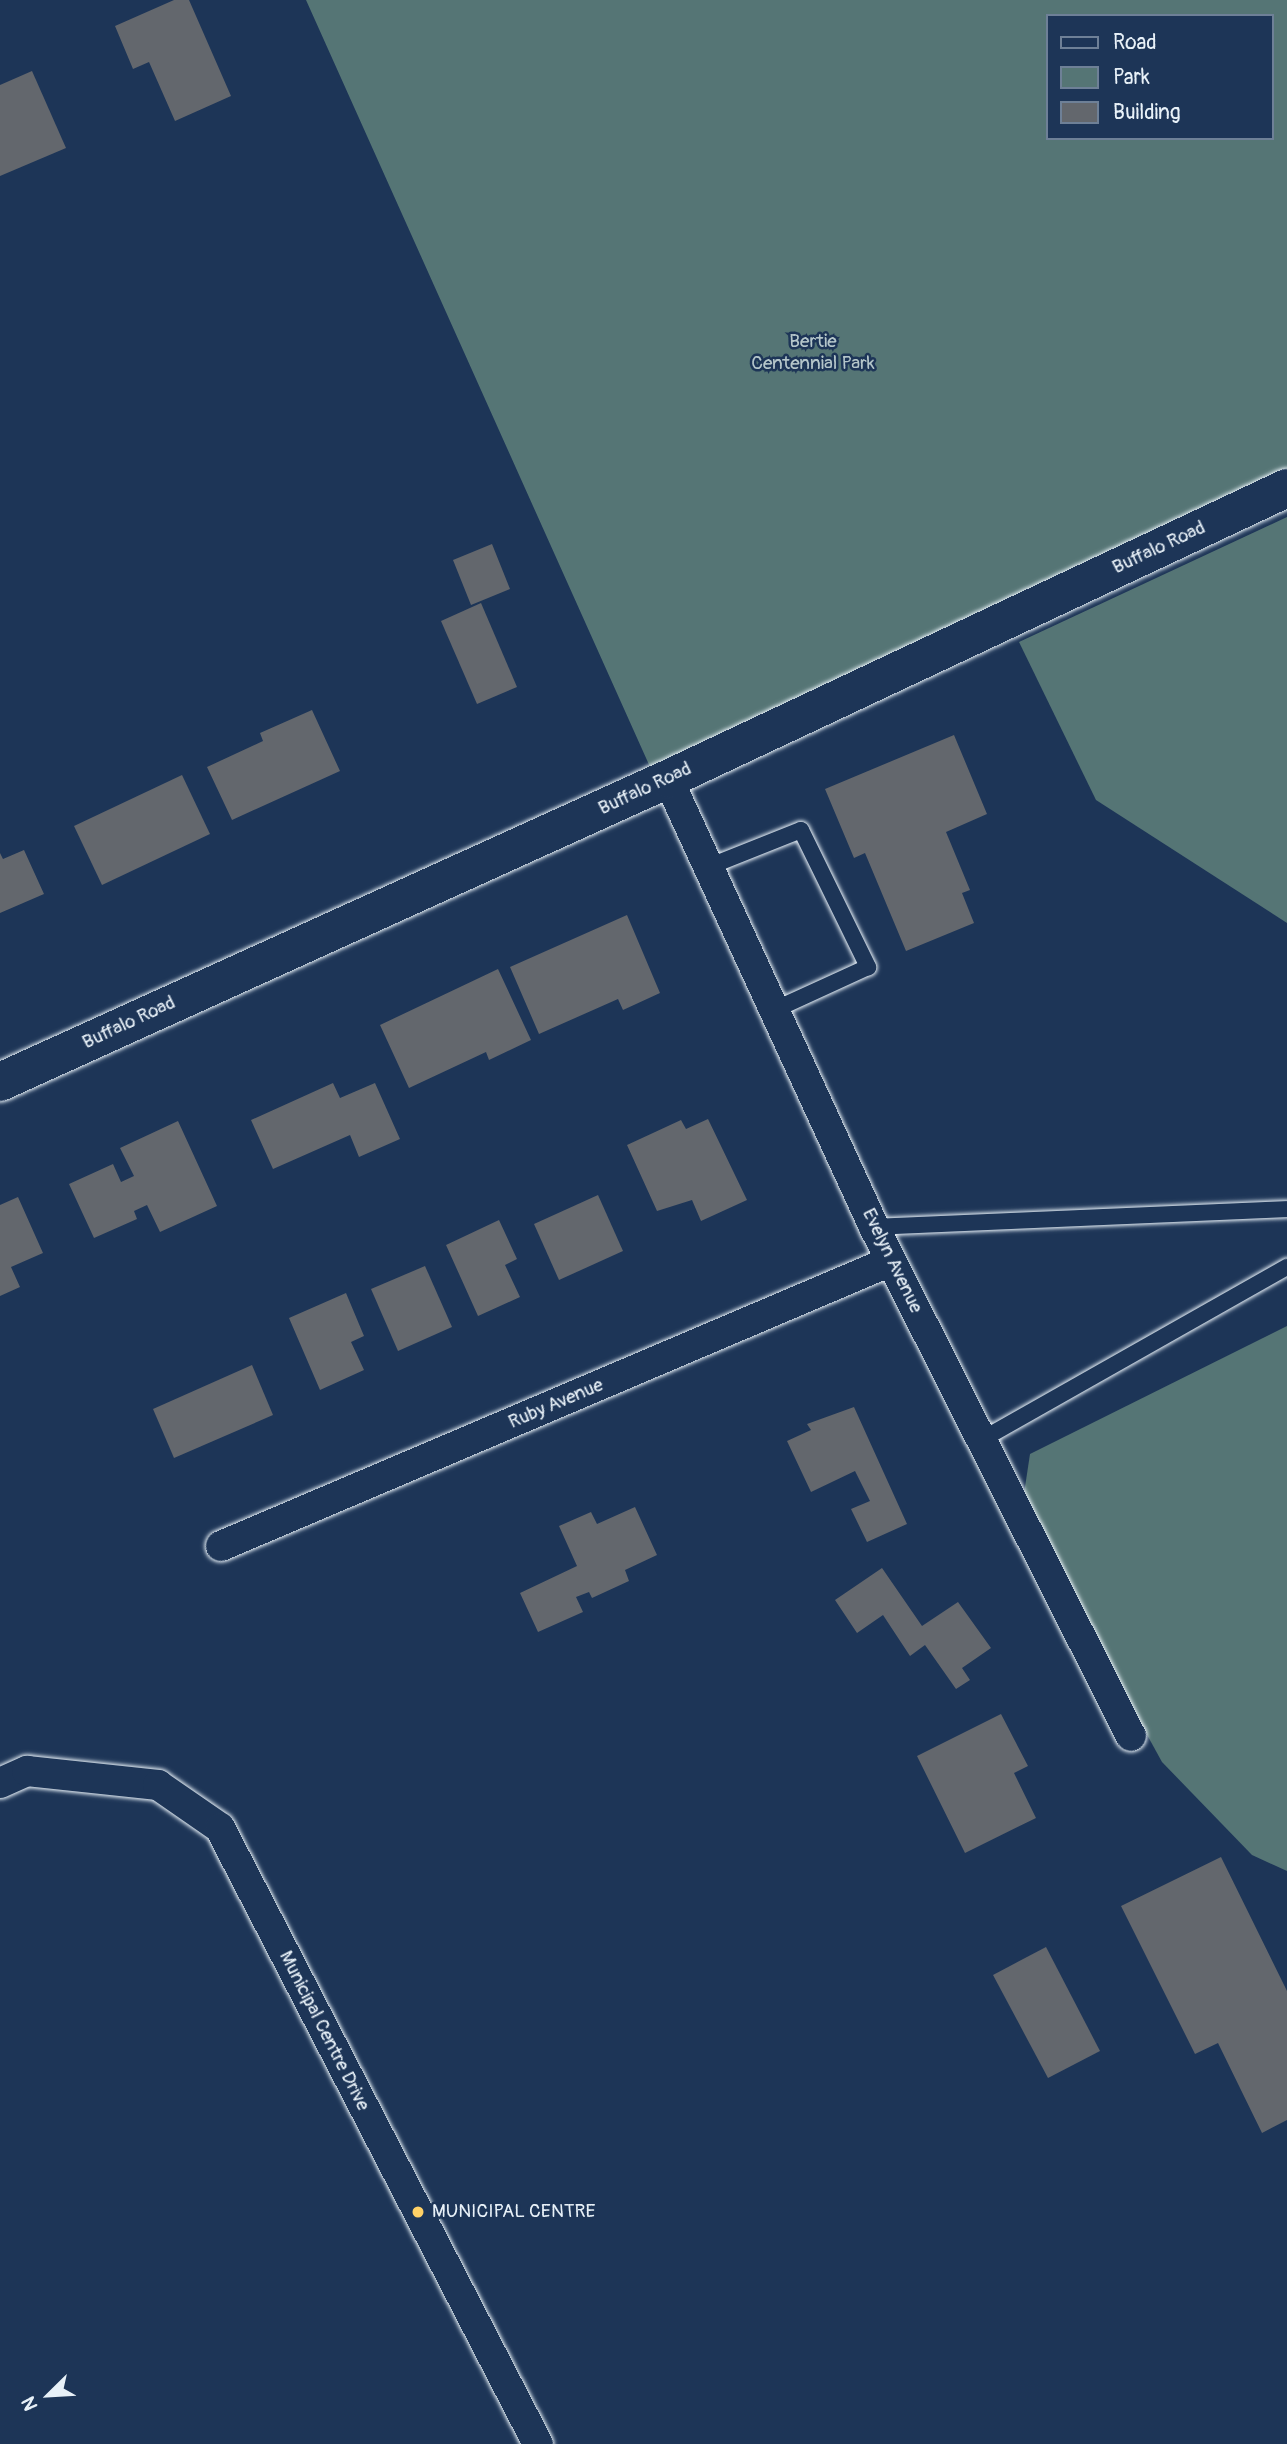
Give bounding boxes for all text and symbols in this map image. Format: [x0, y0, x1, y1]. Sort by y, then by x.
legend [1046, 14, 1273, 140]
text: Road [1113, 29, 1157, 56]
text: Park [1113, 64, 1150, 91]
text: Building [1113, 99, 1180, 126]
park label: Bertie Centennial Park [751, 331, 875, 375]
street label: Buffalo Road [1109, 517, 1209, 579]
street label: Buffalo Road [595, 758, 695, 820]
street label: Buffalo Road [79, 992, 179, 1054]
street label: Evelyn Avenue [857, 1205, 927, 1317]
street label: Ruby Avenue [505, 1374, 607, 1434]
street label: Municipal Centre Drive [274, 1947, 374, 2115]
place label: MUNICIPAL CENTRE [432, 2201, 595, 2223]
marker: MUNICIPAL CENTRE [410, 2204, 426, 2220]
north arrow [14, 2360, 84, 2430]
text: N [16, 2393, 43, 2414]

